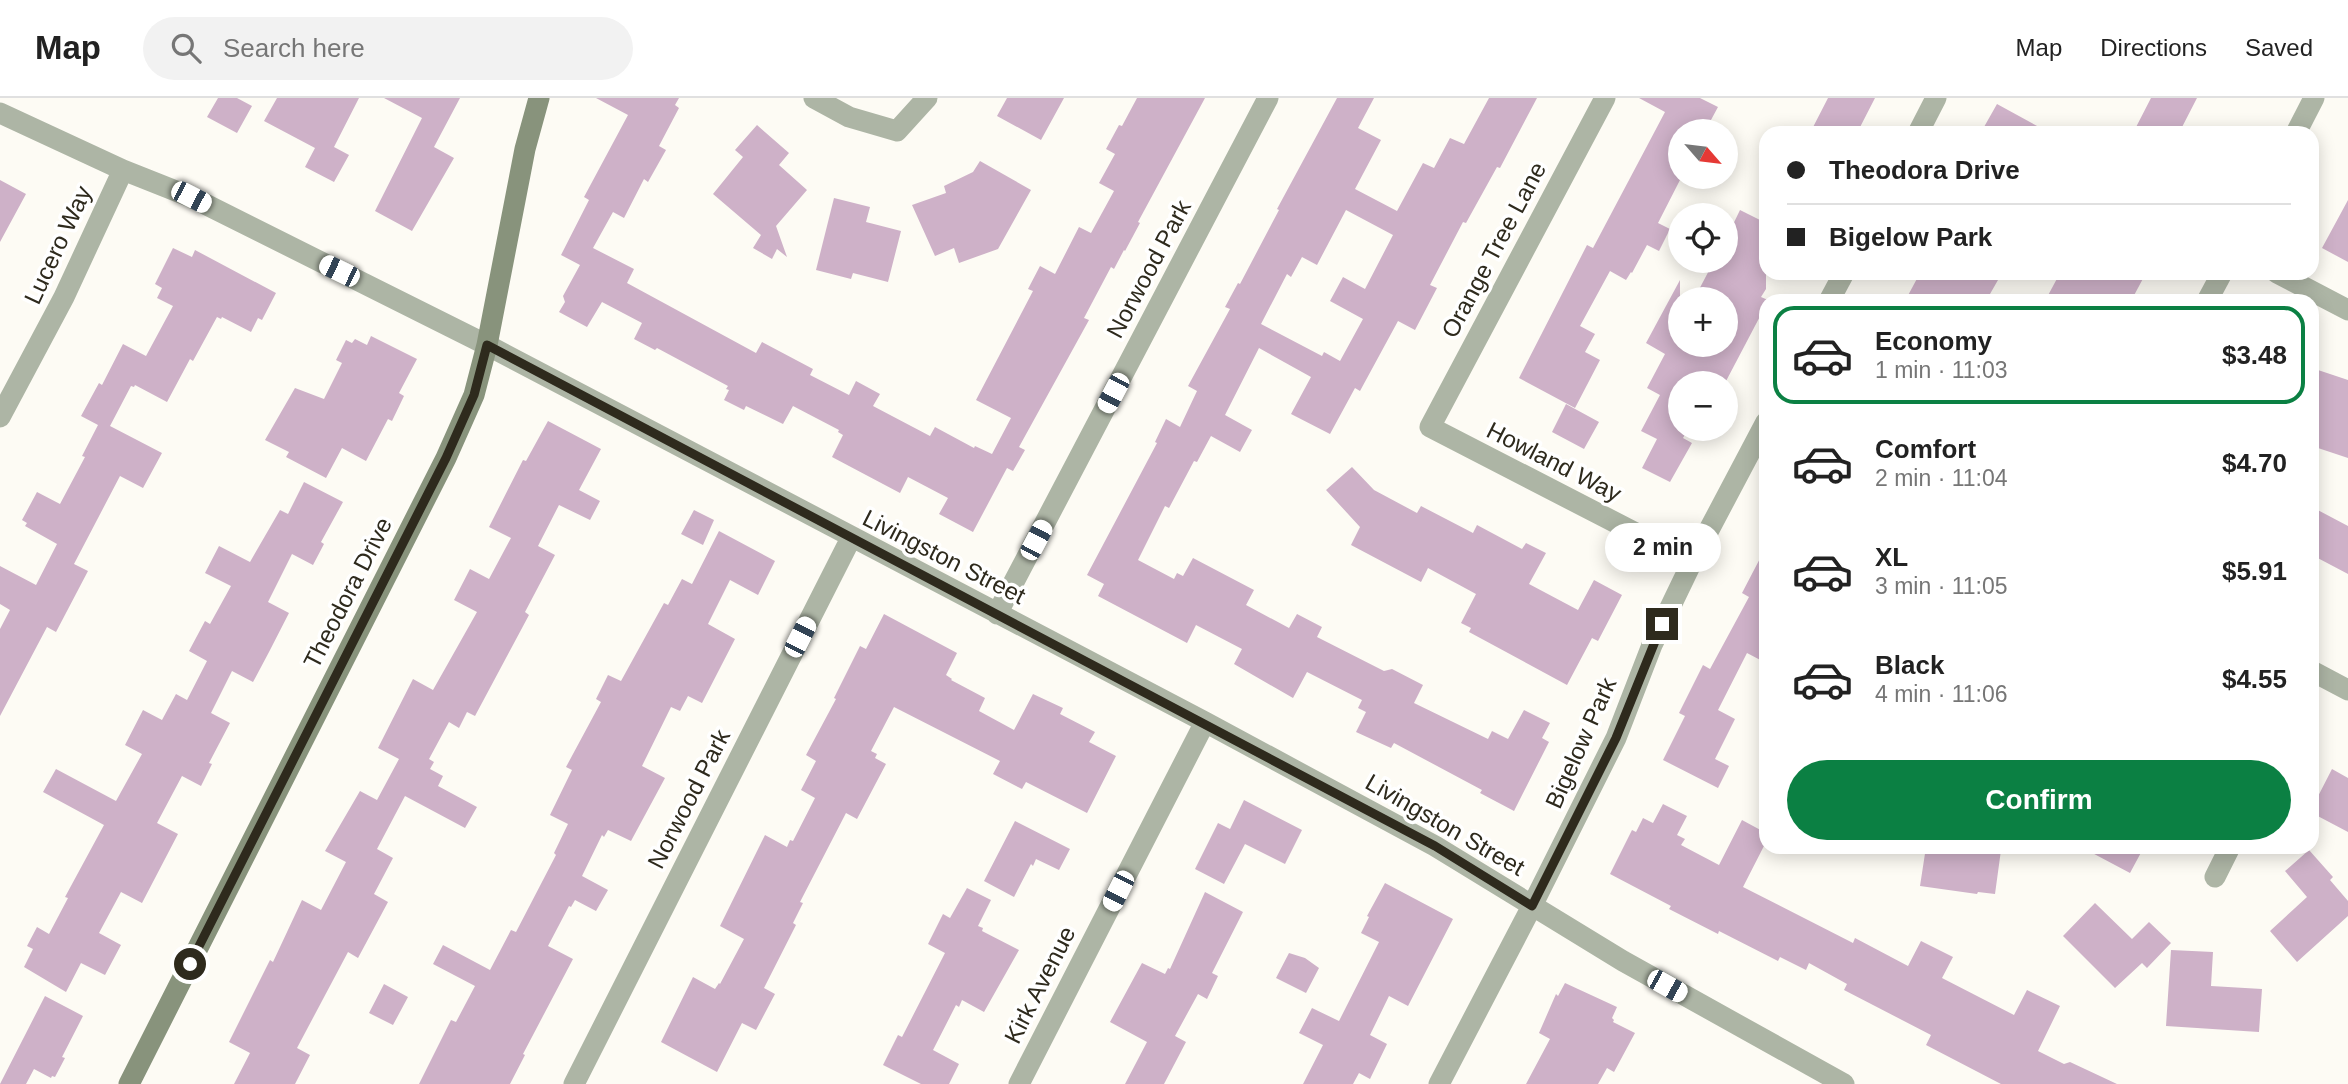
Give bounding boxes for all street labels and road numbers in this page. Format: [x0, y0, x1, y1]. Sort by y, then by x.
street label: Orange Tree Lane [1436, 157, 1551, 342]
street label: Lucero Way [18, 181, 97, 308]
street label: Norwood Park [1101, 194, 1197, 342]
street label: Howland Way [1483, 416, 1626, 507]
street label: Livingston Street [858, 504, 1030, 609]
street label: Theodora Drive [298, 513, 397, 673]
street label: Bigelow Park [1540, 672, 1622, 812]
street label: Norwood Park [642, 724, 736, 873]
street label: Livingston Street [1361, 768, 1530, 881]
street label: Kirk Avenue [999, 922, 1081, 1048]

